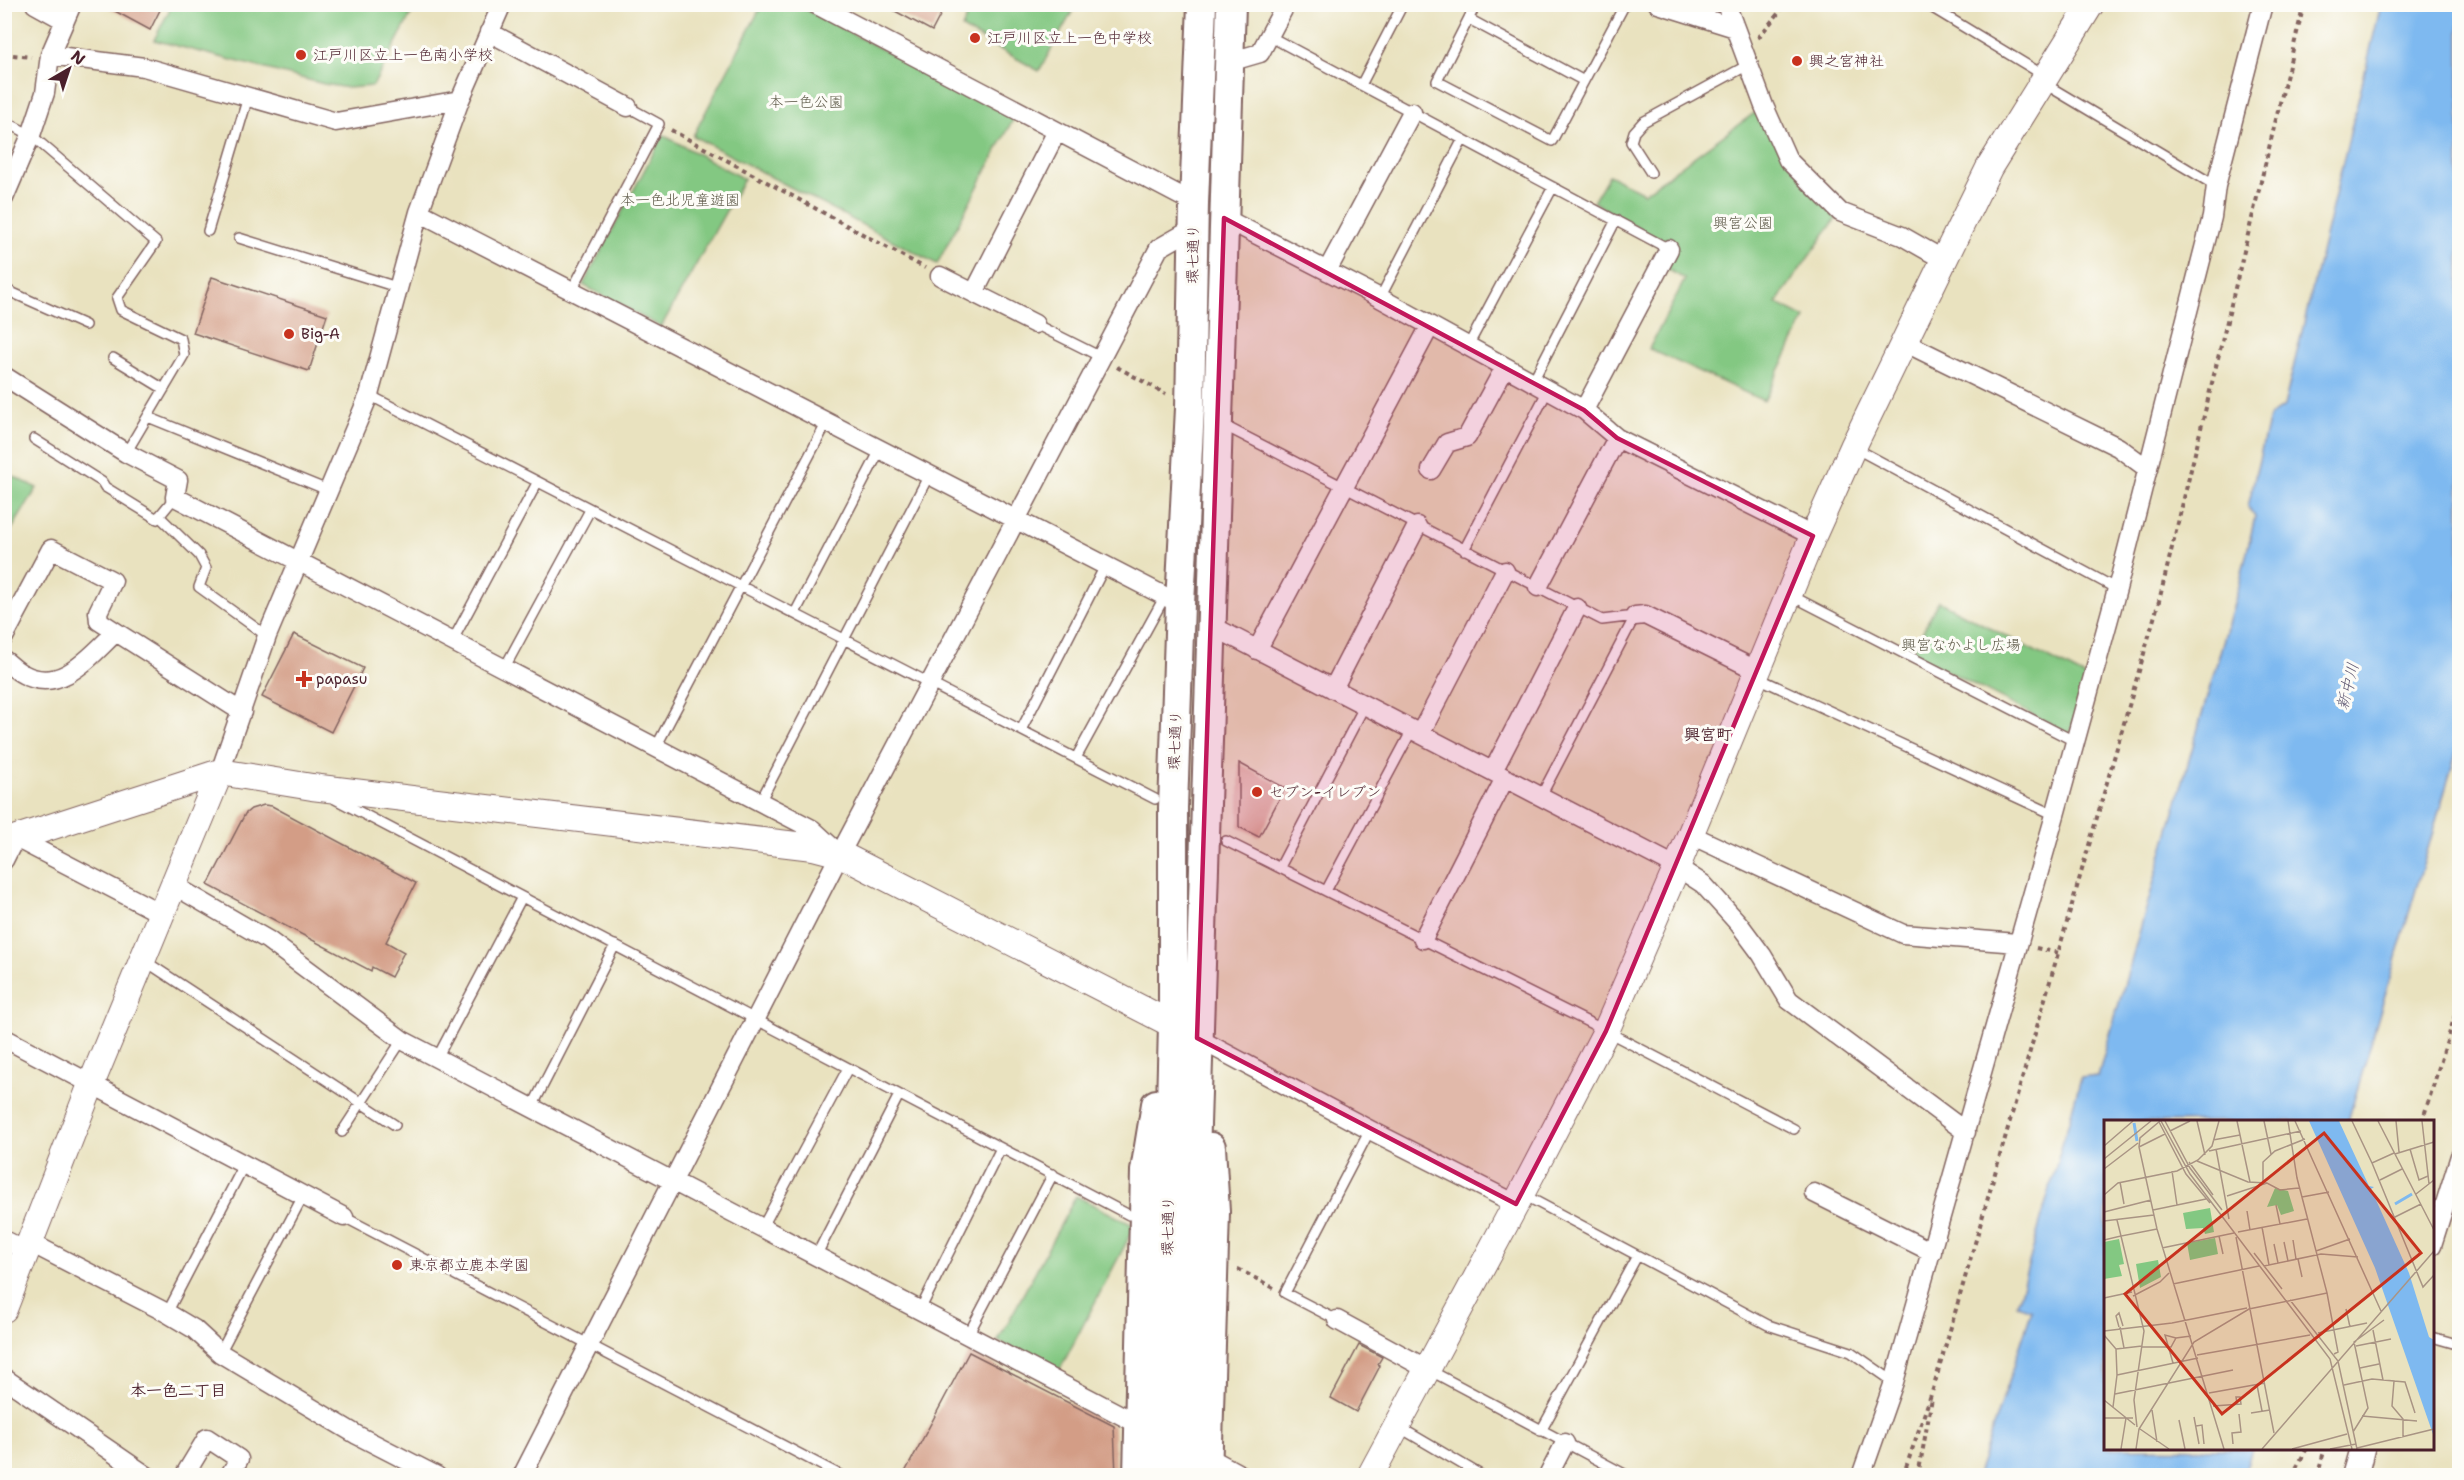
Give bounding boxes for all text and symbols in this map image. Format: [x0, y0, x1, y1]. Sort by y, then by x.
place label: 江戸川区立上一色中学校 [987, 28, 1152, 48]
marker: 江戸川区立上一色中学校 [968, 31, 982, 45]
north arrow [39, 39, 99, 99]
place label: 江戸川区立上一色南小学校 [313, 45, 493, 65]
text: N [67, 46, 90, 70]
marker: 江戸川区立上一色南小学校 [294, 48, 308, 62]
place label: 興之宮神社 [1809, 51, 1884, 71]
marker: 興之宮神社 [1790, 54, 1804, 68]
park label: 本一色公園 [768, 92, 844, 112]
park label: 本一色北児童遊園 [620, 190, 740, 210]
park label: 興宮公園 [1713, 213, 1773, 233]
street label: 環七通り [1182, 224, 1204, 284]
place label: Big-A [301, 324, 340, 344]
marker: Big-A [282, 327, 296, 341]
park label: 興宮なかよし広場 [1901, 635, 2021, 655]
water label: 新中川 [2331, 660, 2363, 712]
place label: papasu [316, 669, 367, 689]
marker: papasu [297, 672, 311, 686]
street label: 環七通り [1164, 710, 1186, 770]
district label: 興宮町 [1684, 724, 1732, 745]
place label: セブン-イレブン [1269, 782, 1381, 802]
marker: セブン-イレブン [1250, 785, 1264, 799]
inset map [2104, 1120, 2434, 1450]
street label: 環七通り [1157, 1196, 1179, 1256]
place label: 東京都立鹿本学園 [409, 1255, 529, 1275]
marker: 東京都立鹿本学園 [390, 1258, 404, 1272]
district label: 本一色二丁目 [130, 1380, 226, 1401]

